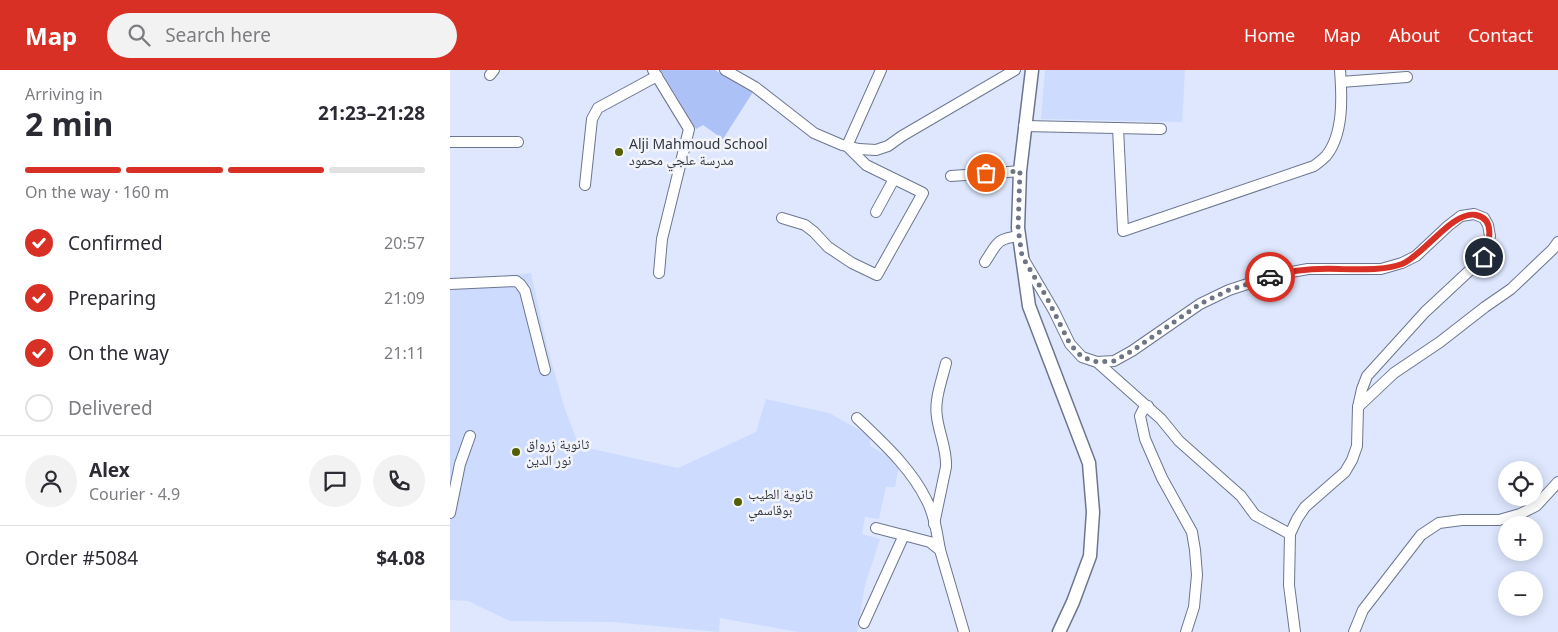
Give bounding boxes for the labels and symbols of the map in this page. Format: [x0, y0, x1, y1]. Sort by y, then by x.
place label: Alji Mahmoud School مدرسة علجي محمود [629, 134, 768, 172]
marker: Alji Mahmoud School مدرسة علجي محمود [613, 146, 625, 158]
pin [965, 152, 1007, 194]
pin [1463, 236, 1505, 278]
courier [1245, 252, 1295, 302]
place label: ثانوية زرواق نور الدين [526, 434, 589, 469]
marker: ثانوية زرواق نور الدين [510, 446, 522, 458]
place label: ثانوية الطيب بوقاسمي [748, 484, 813, 522]
marker: ثانوية الطيب بوقاسمي [732, 496, 744, 508]

